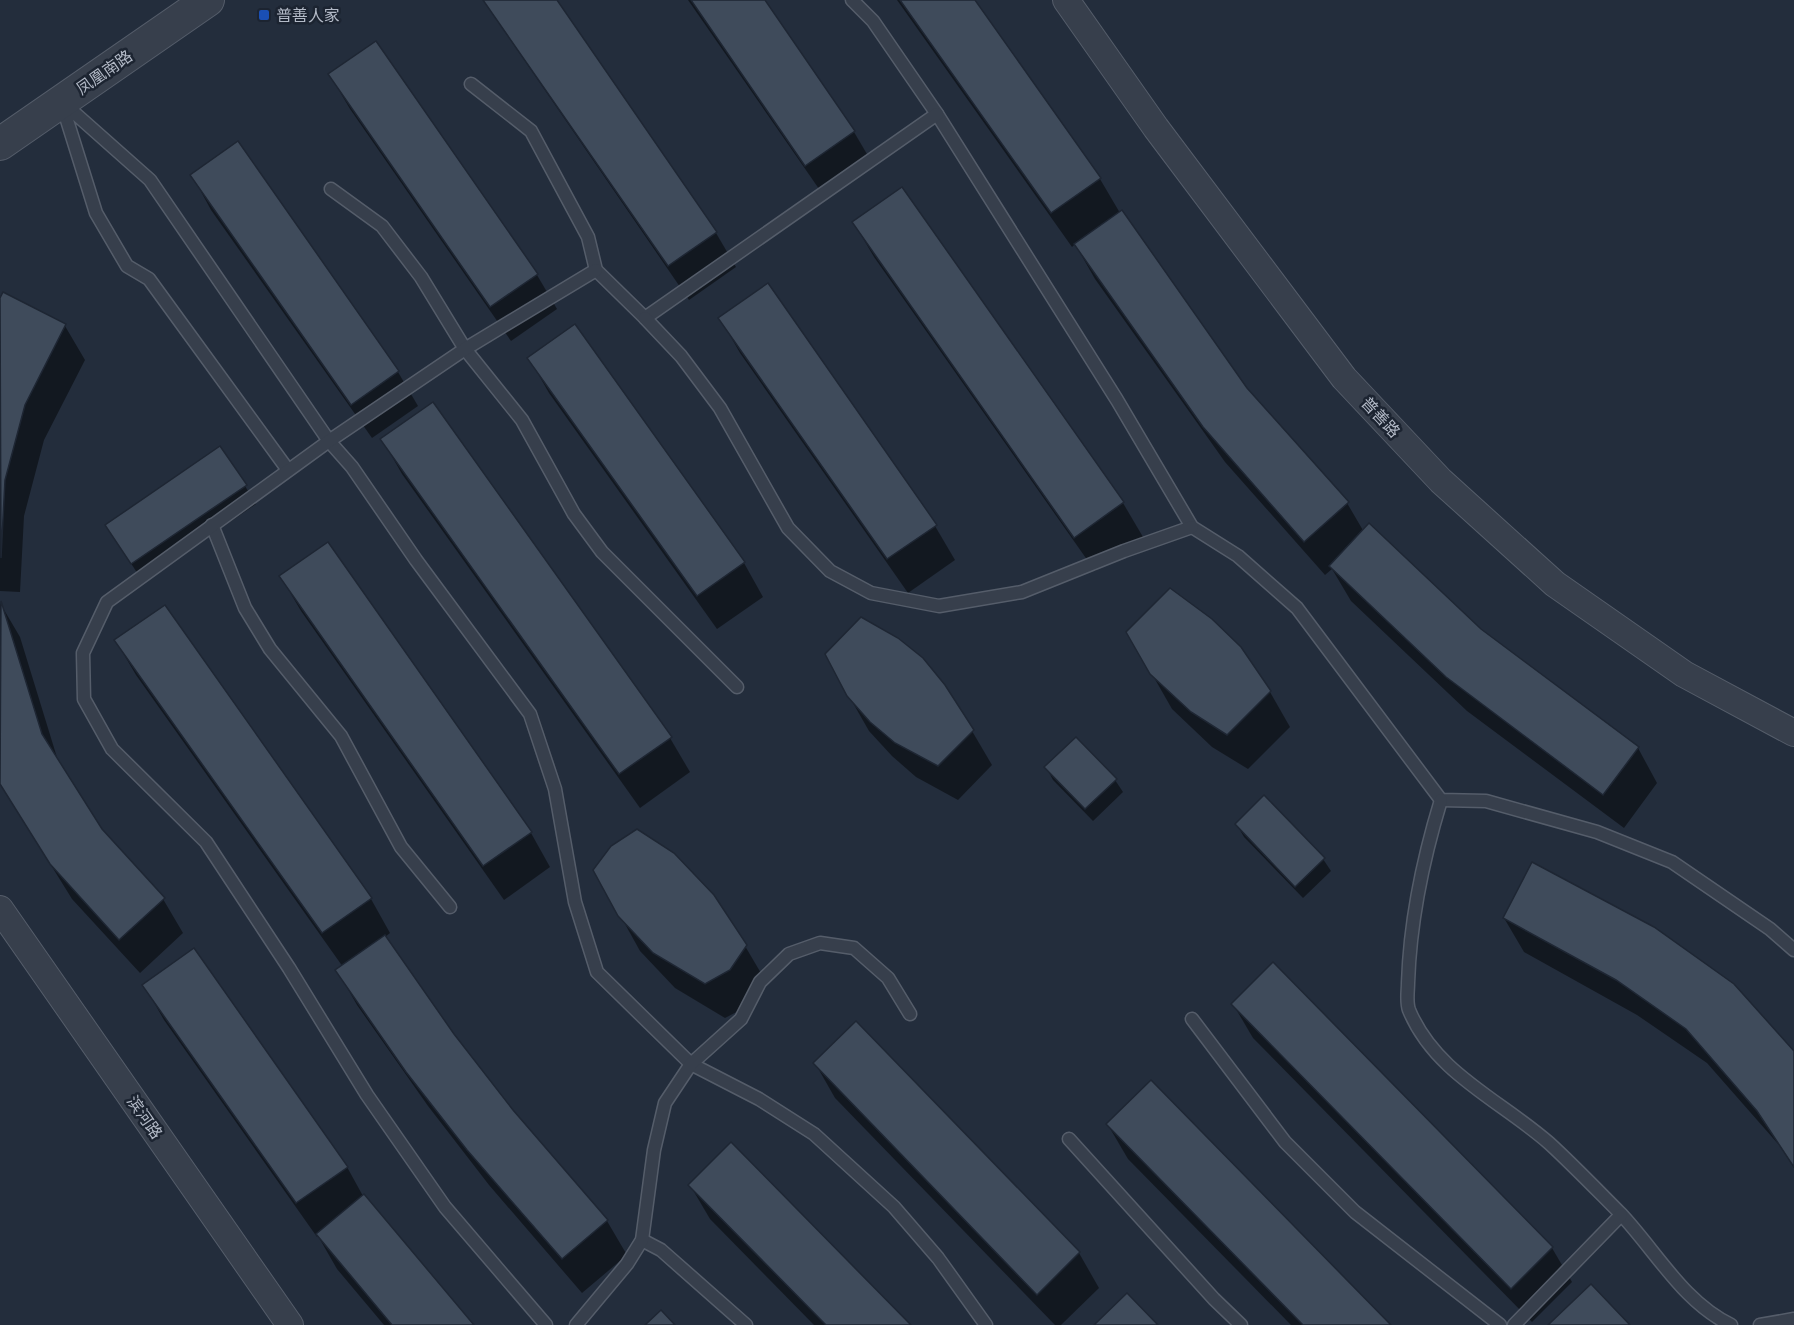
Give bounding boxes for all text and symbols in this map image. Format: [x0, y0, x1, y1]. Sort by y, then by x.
place label: 普善人家 [276, 5, 340, 25]
marker: 普善人家 [257, 8, 271, 22]
street label: 凤凰南路 [72, 45, 136, 99]
street label: 普善路 [1357, 393, 1405, 441]
street label: 滨河路 [123, 1092, 167, 1142]

